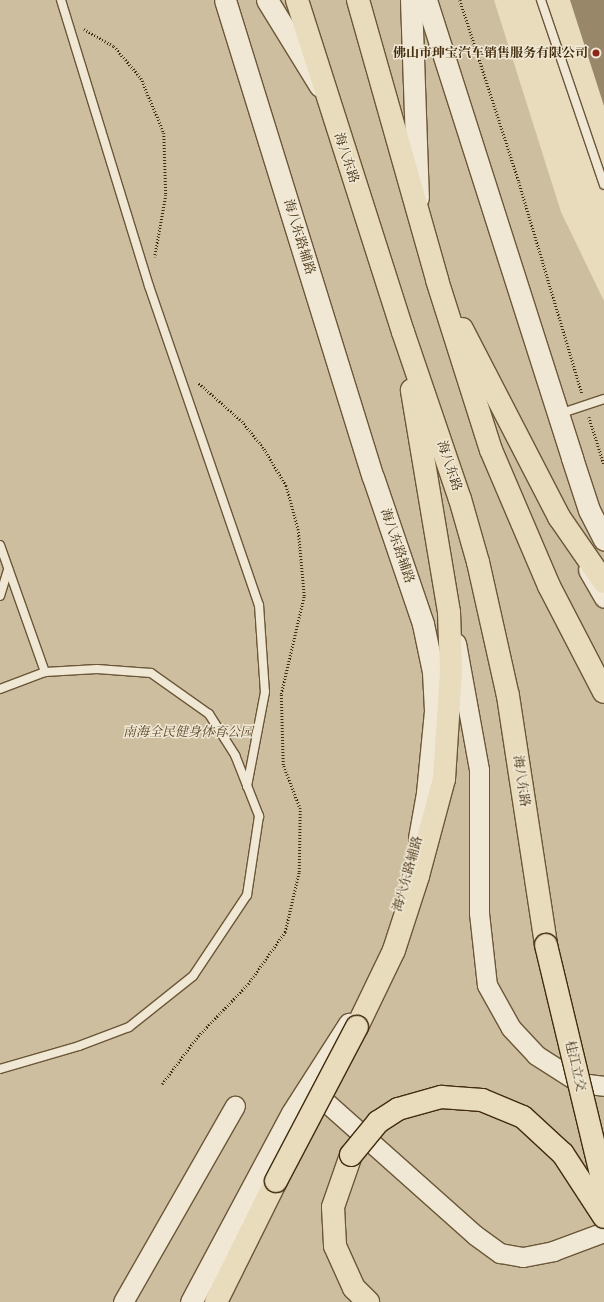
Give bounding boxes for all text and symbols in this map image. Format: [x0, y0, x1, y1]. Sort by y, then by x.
place label: 佛山市珅宝汽车销售服务有限公司 [393, 45, 588, 61]
marker: 佛山市珅宝汽车销售服务有限公司 [591, 48, 601, 58]
street label: 海八东路 [331, 131, 361, 185]
street label: 海八东路辅路 [280, 197, 318, 277]
street label: 海八东路 [434, 439, 464, 493]
street label: 海八东路辅路 [377, 507, 417, 585]
park label: 南海全民健身体育公园 [123, 724, 253, 740]
street label: 海八东路 [510, 754, 532, 808]
street label: 海八东路辅路 [390, 834, 426, 914]
street label: 桂江立交 [562, 1039, 588, 1093]

